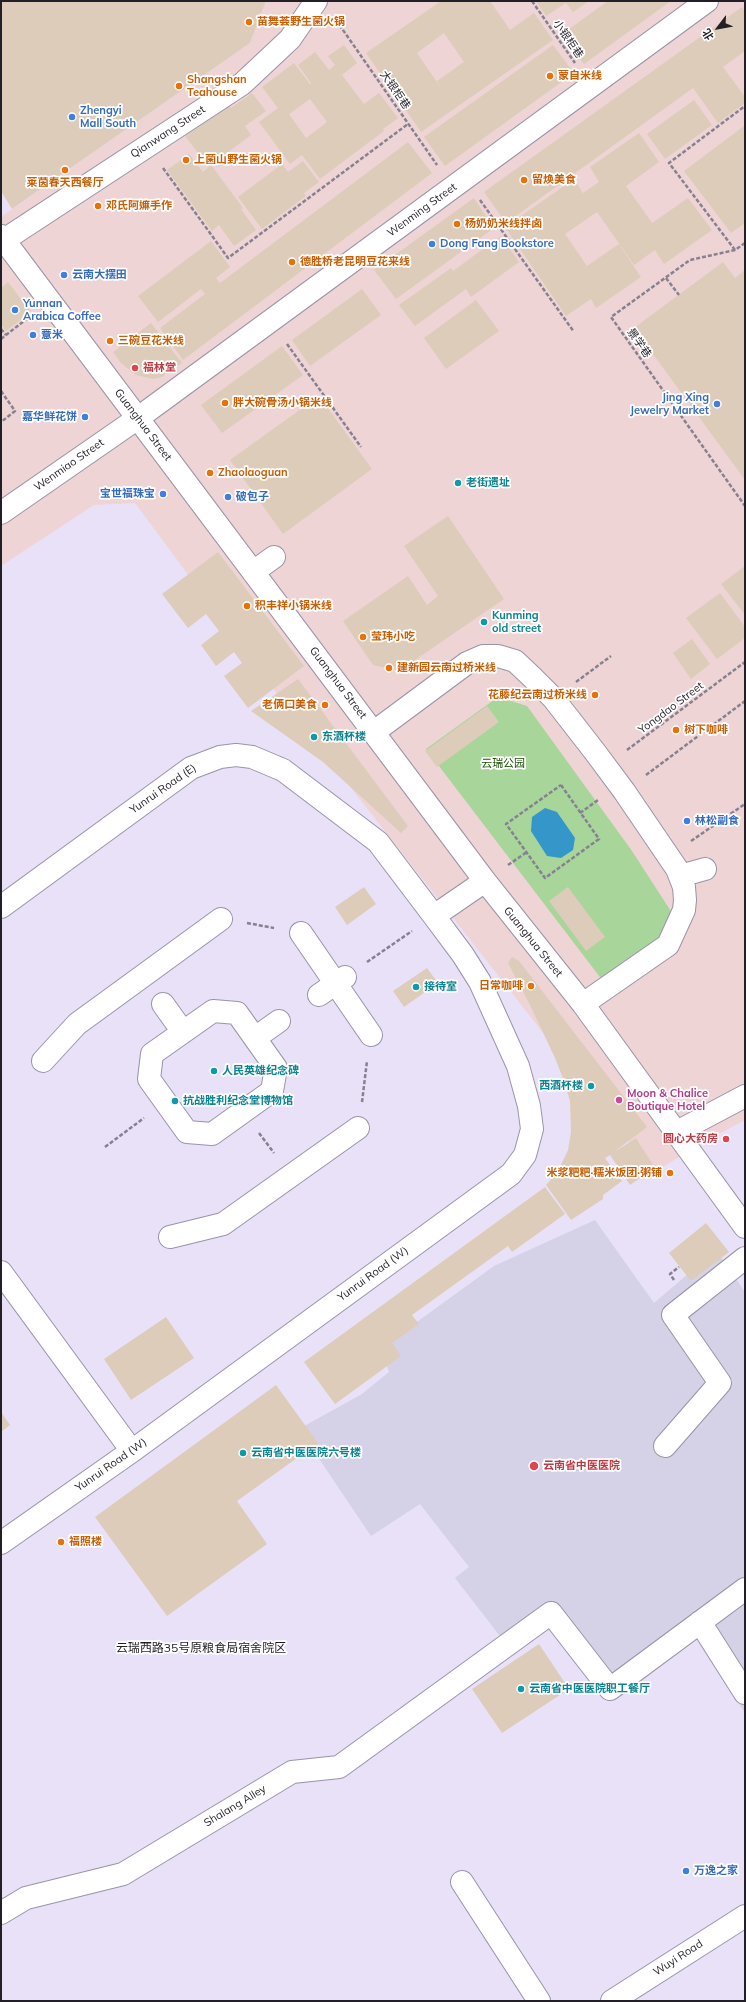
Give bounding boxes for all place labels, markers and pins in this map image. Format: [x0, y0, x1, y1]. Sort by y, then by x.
place label: 苗舞荟野生菌火锅 [257, 15, 345, 29]
marker: 苗舞荟野生菌火锅 [244, 17, 254, 27]
place label: 蒙自米线 [558, 69, 602, 83]
marker: 蒙自米线 [545, 71, 555, 81]
place label: Shangshan Teahouse [187, 73, 247, 99]
marker: Shangshan Teahouse [174, 81, 184, 91]
place label: Zhengyi Mall South [80, 104, 136, 130]
marker: Zhengyi Mall South [67, 112, 77, 122]
place label: 上菌山野生菌火锅 [194, 153, 282, 167]
marker: 上菌山野生菌火锅 [181, 155, 191, 165]
marker: 莱茵春天西餐厅 [60, 165, 70, 175]
place label: 留焕美食 [532, 173, 576, 187]
marker: 留焕美食 [519, 175, 529, 185]
place label: 莱茵春天西餐厅 [27, 176, 103, 190]
place label: 邓氏阿嫲手作 [106, 199, 172, 213]
marker: 邓氏阿嫲手作 [93, 201, 103, 211]
place label: 杨奶奶米线拌卤 [465, 217, 542, 231]
marker: 杨奶奶米线拌卤 [452, 219, 462, 229]
place label: Dong Fang Bookstore [440, 237, 554, 251]
marker: Dong Fang Bookstore [427, 239, 437, 249]
place label: 德胜桥老昆明豆花来线 [300, 255, 410, 269]
marker: 德胜桥老昆明豆花来线 [287, 257, 297, 267]
place label: 云南大摆田 [72, 268, 127, 282]
marker: 云南大摆田 [59, 270, 69, 280]
place label: Yunnan Arabica Coffee [23, 297, 101, 323]
marker: Yunnan Arabica Coffee [10, 305, 20, 315]
place label: 薏米 [41, 328, 63, 342]
marker: 薏米 [28, 330, 38, 340]
place label: 三碗豆花米线 [118, 334, 184, 348]
marker: 三碗豆花米线 [105, 336, 115, 346]
place label: 福林堂 [143, 361, 176, 375]
marker: 福林堂 [130, 363, 140, 373]
place label: Jing Xing Jewelry Market [630, 391, 709, 417]
place label: 胖大碗骨汤小锅米线 [233, 396, 332, 410]
marker: 胖大碗骨汤小锅米线 [220, 398, 230, 408]
marker: Jing Xing Jewelry Market [712, 399, 722, 409]
place label: 嘉华鲜花饼 [22, 410, 77, 424]
marker: 嘉华鲜花饼 [80, 412, 90, 422]
place label: Zhaolaoguan [218, 466, 288, 480]
marker: Zhaolaoguan [205, 468, 215, 478]
place label: 老街遗址 [466, 476, 510, 490]
marker: 老街遗址 [453, 478, 463, 488]
place label: 宝世福珠宝 [100, 487, 155, 501]
marker: 宝世福珠宝 [158, 489, 168, 499]
place label: 破包子 [236, 490, 269, 504]
marker: 破包子 [223, 492, 233, 502]
place label: 积丰祥小锅米线 [255, 599, 332, 613]
marker: 积丰祥小锅米线 [242, 601, 252, 611]
place label: Kunming old street [492, 609, 541, 635]
marker: Kunming old street [479, 617, 489, 627]
place label: 莹玮小吃 [371, 630, 415, 644]
marker: 莹玮小吃 [358, 632, 368, 642]
place label: 建新园云南过桥米线 [397, 661, 496, 675]
marker: 建新园云南过桥米线 [384, 663, 394, 673]
place label: 花藤纪云南过桥米线 [488, 688, 587, 702]
marker: 花藤纪云南过桥米线 [590, 690, 600, 700]
place label: 老俩口美食 [262, 698, 317, 712]
marker: 老俩口美食 [320, 700, 330, 710]
place label: 树下咖啡 [684, 723, 728, 737]
marker: 树下咖啡 [671, 725, 681, 735]
place label: 东酒杯楼 [322, 730, 366, 744]
marker: 东酒杯楼 [309, 732, 319, 742]
place label: 林松副食 [695, 814, 739, 828]
marker: 林松副食 [682, 816, 692, 826]
place label: 日常咖啡 [479, 979, 523, 993]
place label: 接待室 [424, 980, 457, 994]
marker: 日常咖啡 [526, 981, 536, 991]
marker: 接待室 [411, 982, 421, 992]
place label: 人民英雄纪念碑 [222, 1064, 299, 1078]
marker: 人民英雄纪念碑 [209, 1066, 219, 1076]
place label: 西酒杯楼 [539, 1079, 583, 1093]
marker: 西酒杯楼 [586, 1081, 596, 1091]
place label: Moon & Chalice Boutique Hotel [627, 1087, 708, 1113]
place label: 抗战胜利纪念堂博物馆 [183, 1094, 293, 1108]
marker: Moon & Chalice Boutique Hotel [614, 1095, 624, 1105]
marker: 抗战胜利纪念堂博物馆 [170, 1096, 180, 1106]
place label: 圆心大药房 [663, 1132, 718, 1146]
marker: 圆心大药房 [721, 1134, 731, 1144]
place label: 米浆粑粑·糯米饭团·粥铺 [546, 1166, 662, 1180]
marker: 米浆粑粑·糯米饭团·粥铺 [665, 1168, 675, 1178]
place label: 云南省中医医院六号楼 [251, 1446, 361, 1460]
marker: 云南省中医医院六号楼 [238, 1448, 248, 1458]
place label: 云南省中医医院 [543, 1459, 620, 1473]
marker: 云南省中医医院 [528, 1460, 540, 1472]
place label: 福照楼 [69, 1535, 102, 1549]
marker: 福照楼 [56, 1537, 66, 1547]
place label: 云南省中医医院职工餐厅 [529, 1682, 650, 1696]
marker: 云南省中医医院职工餐厅 [516, 1684, 526, 1694]
place label: 万逸之家 [694, 1864, 738, 1878]
marker: 万逸之家 [681, 1866, 691, 1876]

